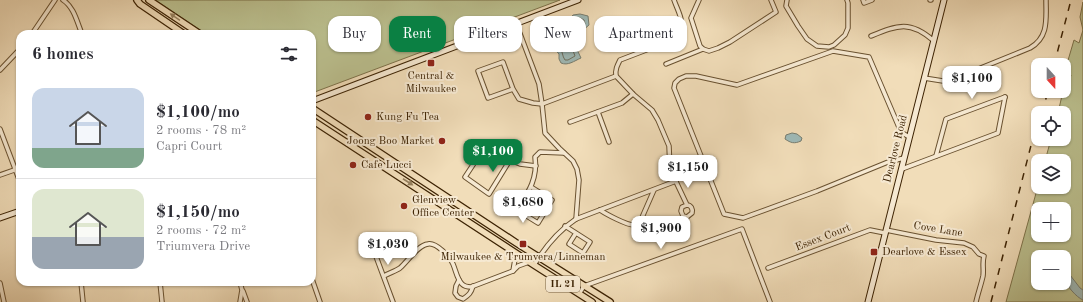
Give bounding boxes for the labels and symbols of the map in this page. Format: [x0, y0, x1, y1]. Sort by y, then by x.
one-way arrow [169, 13, 180, 21]
marker: Central & Milwaukee [426, 58, 436, 68]
north arrow [1031, 58, 1071, 98]
pin: $1,100 [939, 66, 1005, 100]
place label: Central & Milwaukee [406, 71, 456, 95]
marker: Kung Fu Tea [363, 112, 373, 122]
place label: Kung Fu Tea [376, 112, 440, 123]
street label: Dearlove Road [882, 114, 910, 184]
place label: Joong Boo Market [347, 136, 434, 147]
marker: Joong Boo Market [437, 136, 447, 146]
pin: $1,100 [460, 139, 526, 173]
pin: $1,150 [655, 155, 721, 189]
marker: Cafe Lucci [348, 160, 358, 170]
place label: Cafe Lucci [361, 160, 411, 171]
one-way arrow [402, 179, 414, 186]
pin: $1,680 [490, 190, 556, 224]
place label: Glenview Office Center [412, 195, 474, 219]
marker: Glenview Office Center [399, 201, 409, 211]
pin: $1,900 [628, 216, 694, 250]
street label: Cove Lane [913, 221, 963, 239]
street label: Essex Court [794, 222, 852, 254]
pin: $1,030 [355, 232, 421, 266]
marker: Milwaukee & Trumvera/Linneman [518, 239, 528, 249]
marker: Dearlove & Essex [869, 247, 879, 257]
place label: Dearlove & Essex [882, 247, 967, 258]
place label: Milwaukee & Trumvera/Linneman [441, 252, 606, 263]
road number: IL 21 [546, 276, 580, 292]

